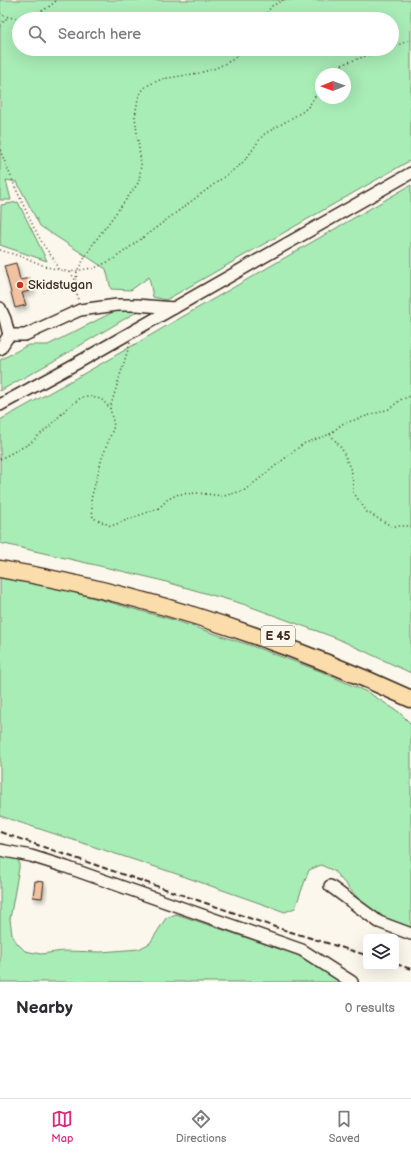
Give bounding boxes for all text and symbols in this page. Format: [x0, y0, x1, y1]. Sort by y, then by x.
search box [12, 12, 399, 56]
icon: search [26, 23, 48, 45]
text: Search here [58, 25, 141, 44]
north arrow [315, 68, 351, 104]
place label: Skidstugan [28, 277, 93, 293]
marker: Skidstugan [15, 280, 25, 290]
road number: E 45 [261, 626, 295, 646]
map controls [363, 934, 399, 970]
button: layers [363, 934, 399, 970]
text: Nearby [16, 998, 73, 1018]
text: 0 results [345, 1000, 395, 1016]
tab: Map [51, 1108, 73, 1145]
tab: Directions [176, 1108, 226, 1145]
tab: Saved [329, 1108, 360, 1145]

